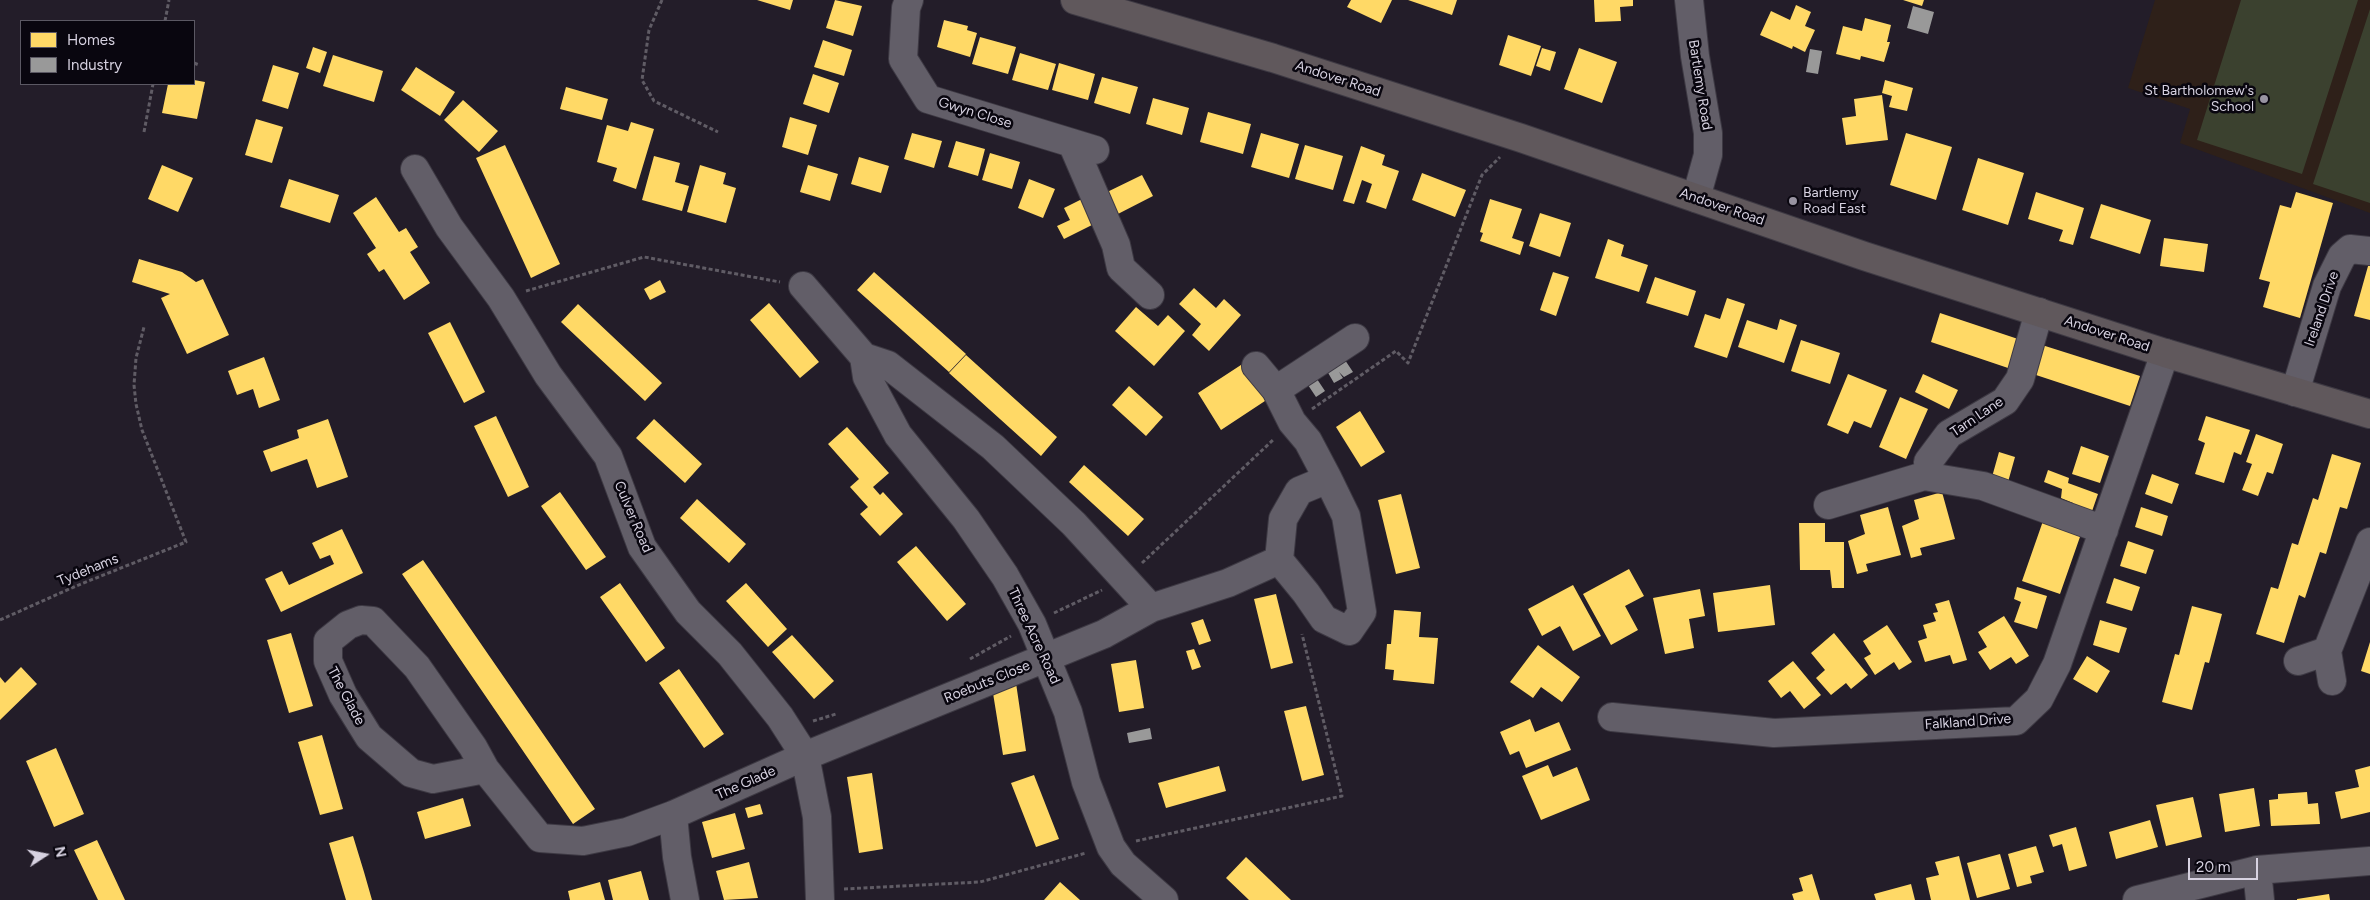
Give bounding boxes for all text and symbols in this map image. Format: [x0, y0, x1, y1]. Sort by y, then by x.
legend [20, 20, 195, 85]
text: Homes [67, 31, 115, 49]
street label: Bartlemy Road [1685, 39, 1715, 131]
text: Industry [67, 56, 122, 74]
street label: Andover Road [1293, 57, 1383, 101]
place label: St Bartholomew's School [2144, 83, 2254, 115]
marker: St Bartholomew's School [2258, 93, 2270, 105]
street label: Gwyn Close [936, 94, 1014, 132]
street label: Andover Road [1677, 185, 1767, 229]
place label: Bartlemy Road East [1803, 185, 1866, 218]
marker: Bartlemy Road East [1787, 195, 1799, 207]
street label: Ireland Drive [2301, 269, 2343, 349]
street label: Andover Road [2062, 312, 2152, 356]
street label: Tarn Lane [1947, 393, 2007, 441]
street label: Culver Road [610, 479, 656, 555]
street label: Tydehams [55, 550, 121, 590]
street label: Three Acre Road [1004, 585, 1064, 687]
street label: Roebuts Close [942, 657, 1032, 707]
street label: The Glade [324, 664, 368, 728]
street label: Falkland Drive [1924, 711, 2012, 733]
street label: The Glade [714, 762, 778, 804]
north arrow [20, 830, 70, 880]
text: N [51, 845, 70, 859]
scale bar [2190, 848, 2260, 880]
text: 20 m [2196, 858, 2230, 876]

